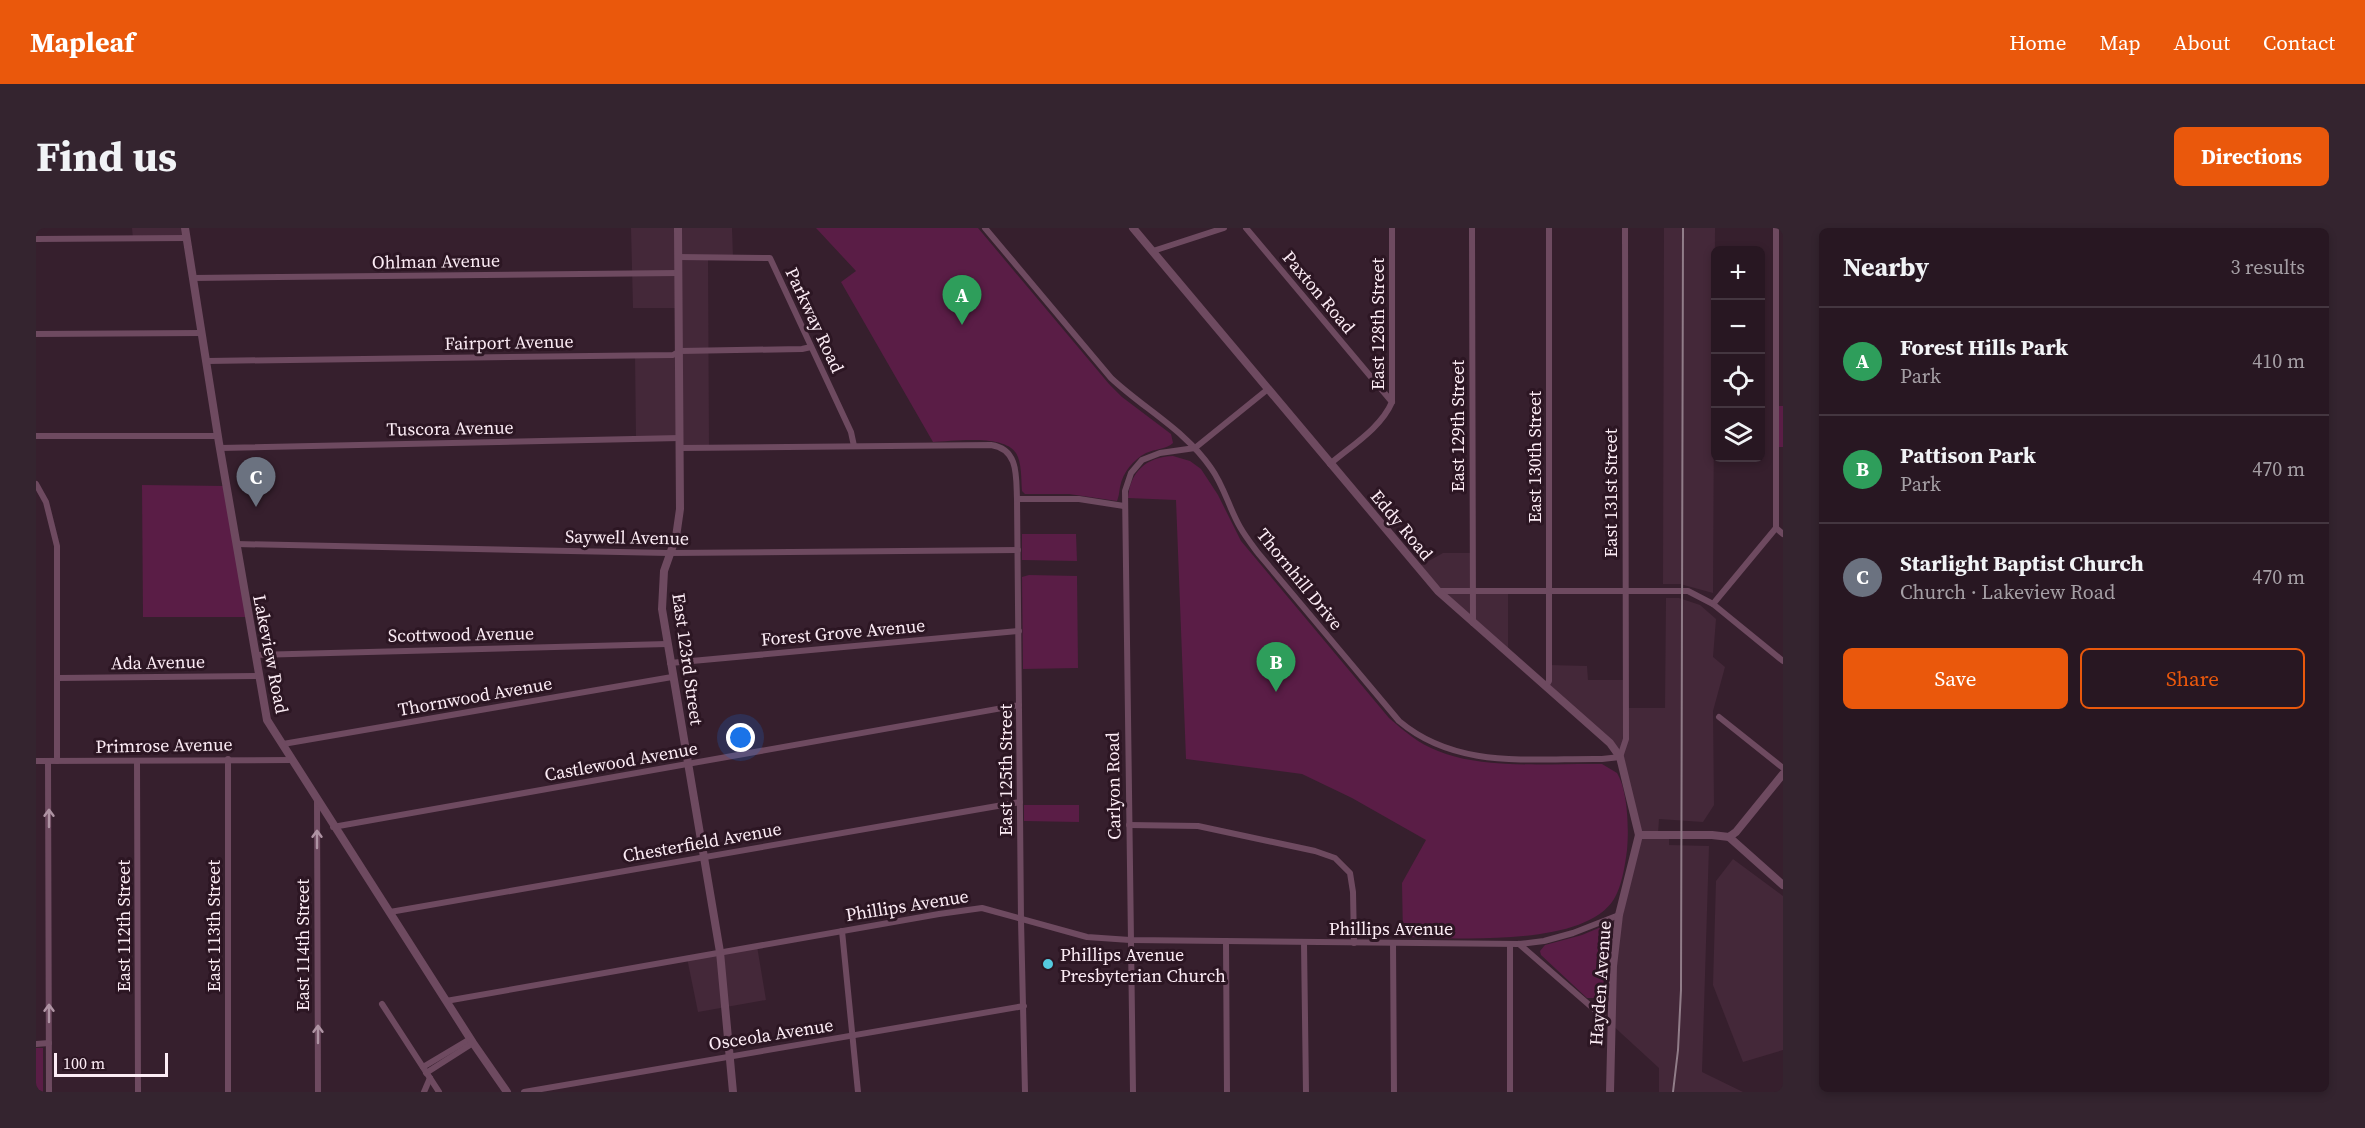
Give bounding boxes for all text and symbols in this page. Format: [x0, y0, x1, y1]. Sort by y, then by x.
text: Mapleaf [30, 23, 134, 61]
text: Home [2009, 28, 2067, 57]
text: Map [2100, 28, 2141, 57]
text: About [2174, 28, 2230, 57]
text: Contact [2263, 28, 2335, 57]
text: Find us [36, 127, 177, 185]
button: Directions [2174, 127, 2329, 186]
street label: Paxton Road [1277, 245, 1361, 339]
map controls [1711, 246, 1765, 462]
button: + [1711, 246, 1765, 300]
street label: Ohlman Avenue [372, 247, 500, 275]
text: Nearby [1843, 249, 1929, 285]
text: 3 results [2230, 253, 2305, 281]
street label: East 128th Street [1365, 258, 1390, 390]
street label: Parkway Road [780, 263, 850, 377]
pin: A [942, 276, 982, 325]
button: − [1711, 300, 1765, 354]
street label: Fairport Avenue [444, 328, 574, 356]
text: Forest Hills Park [1900, 332, 2068, 362]
text: A [1856, 347, 1869, 375]
text: 410 m [2252, 347, 2305, 375]
button: locate [1711, 354, 1765, 408]
street label: East 129th Street [1445, 360, 1470, 492]
text: Park [1900, 362, 1941, 390]
street label: East 130th Street [1522, 391, 1547, 523]
button: layers [1711, 408, 1765, 462]
street label: Tuscora Avenue [386, 414, 514, 442]
street label: East 131st Street [1598, 428, 1623, 558]
text: Pattison Park [1900, 440, 2036, 470]
text: B [1856, 455, 1869, 483]
text: 470 m [2252, 455, 2305, 483]
pin: C [236, 458, 276, 507]
text: Park [1900, 470, 1941, 498]
street label: Eddy Road [1365, 484, 1439, 566]
street label: Saywell Avenue [565, 523, 689, 551]
street label: Thornhill Drive [1251, 523, 1349, 635]
text: Starlight Baptist Church [1900, 548, 2144, 578]
text: C [1856, 563, 1869, 591]
text: 470 m [2252, 563, 2305, 591]
text: Church · Lakeview Road [1900, 578, 2115, 606]
street label: East 123rd Street [666, 591, 710, 727]
street label: Lakeview Road [247, 592, 295, 716]
street label: Forest Grove Avenue [760, 612, 926, 652]
street label: Scottwood Avenue [388, 620, 534, 648]
pin: B [1256, 642, 1296, 692]
button: Save [1843, 648, 2068, 709]
button: Share [2080, 648, 2305, 709]
street label: Ada Avenue [111, 649, 205, 675]
street label: Thornwood Avenue [396, 670, 554, 722]
street label: East 125th Street [993, 704, 1018, 836]
your location [726, 723, 755, 752]
street label: Primrose Avenue [95, 731, 233, 759]
street label: Carlyon Road [1100, 732, 1126, 840]
street label: Castlewood Avenue [542, 735, 700, 787]
one-way arrow [43, 808, 55, 828]
street label: Chesterfield Avenue [621, 816, 783, 868]
one-way arrow [311, 829, 323, 849]
street label: East 112th Street [111, 860, 136, 992]
street label: East 113th Street [201, 860, 226, 992]
street label: East 114th Street [290, 879, 315, 1011]
street label: Phillips Avenue [844, 883, 970, 927]
street label: Phillips Avenue [1329, 916, 1453, 941]
street label: Hayden Avenue [1583, 920, 1617, 1046]
place label: Phillips Avenue Presbyterian Church [1060, 942, 1226, 988]
marker: Phillips Avenue Presbyterian Church [1041, 957, 1055, 971]
one-way arrow [43, 1003, 55, 1023]
street label: Osceola Avenue [707, 1012, 835, 1056]
one-way arrow [312, 1024, 323, 1044]
scale bar [54, 1050, 168, 1078]
text: 100 m [63, 1052, 105, 1074]

